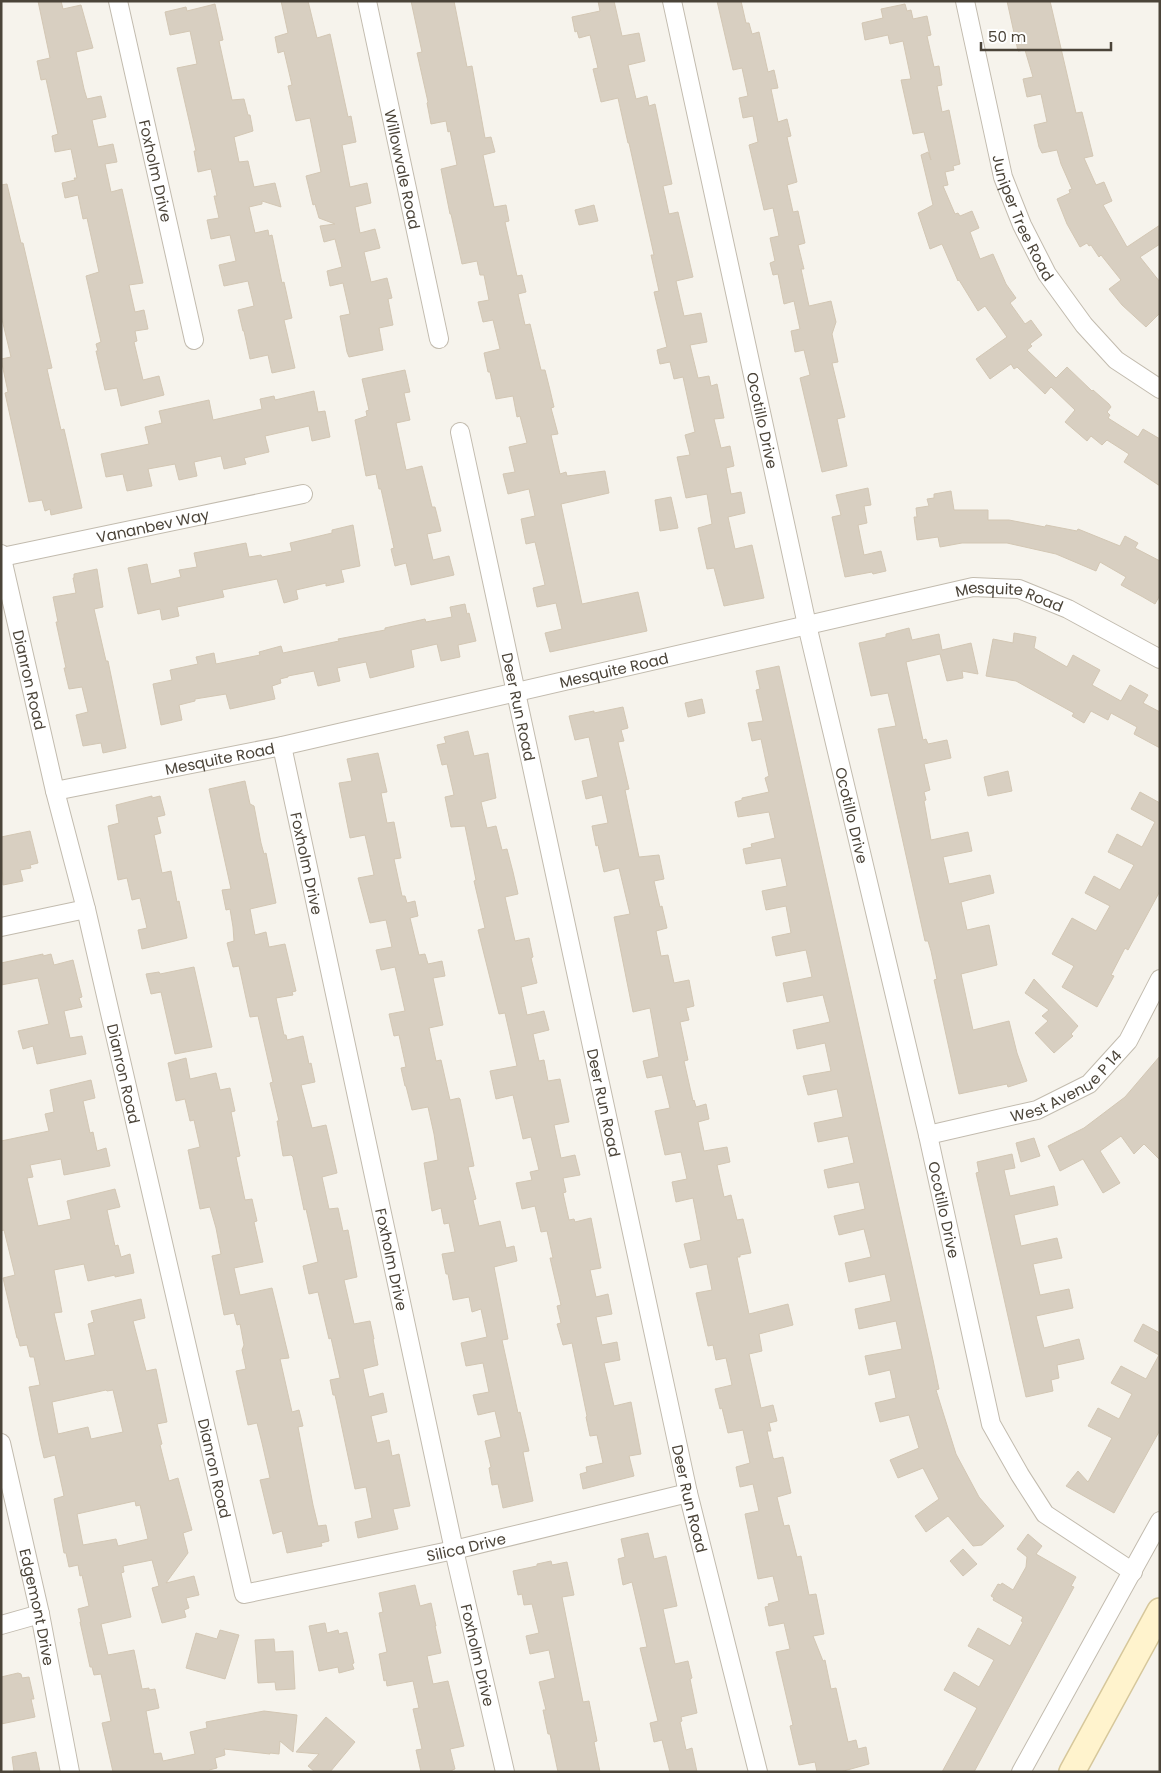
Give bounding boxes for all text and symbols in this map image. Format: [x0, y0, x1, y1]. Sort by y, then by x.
scale bar [981, 20, 1111, 52]
text: 50 m [988, 26, 1026, 47]
street label: Willowvale Road [380, 107, 426, 231]
street label: Foxholm Drive [134, 118, 178, 224]
street label: Juniper Tree Road [988, 153, 1059, 285]
street label: Ocotillo Drive [742, 370, 783, 471]
street label: Vananbev Way [94, 503, 212, 547]
street label: Mesquite Road [953, 576, 1067, 617]
street label: Dianron Road [8, 628, 51, 732]
street label: Mesquite Road [557, 647, 671, 692]
street label: Deer Run Road [497, 651, 541, 763]
street label: Mesquite Road [163, 737, 276, 779]
street label: Ocotillo Drive [831, 765, 874, 866]
street label: Foxholm Drive [286, 810, 328, 917]
street label: Dianron Road [102, 1022, 146, 1126]
street label: West Avenue P 14 [1008, 1045, 1126, 1126]
street label: Deer Run Road [582, 1047, 626, 1159]
street label: Ocotillo Drive [924, 1159, 965, 1260]
street label: Foxholm Drive [371, 1206, 413, 1313]
street label: Dianron Road [193, 1416, 237, 1520]
street label: Deer Run Road [667, 1443, 713, 1555]
street label: Silica Drive [424, 1527, 508, 1566]
street label: Edgemont Drive [15, 1546, 60, 1667]
street label: Foxholm Drive [456, 1602, 500, 1708]

